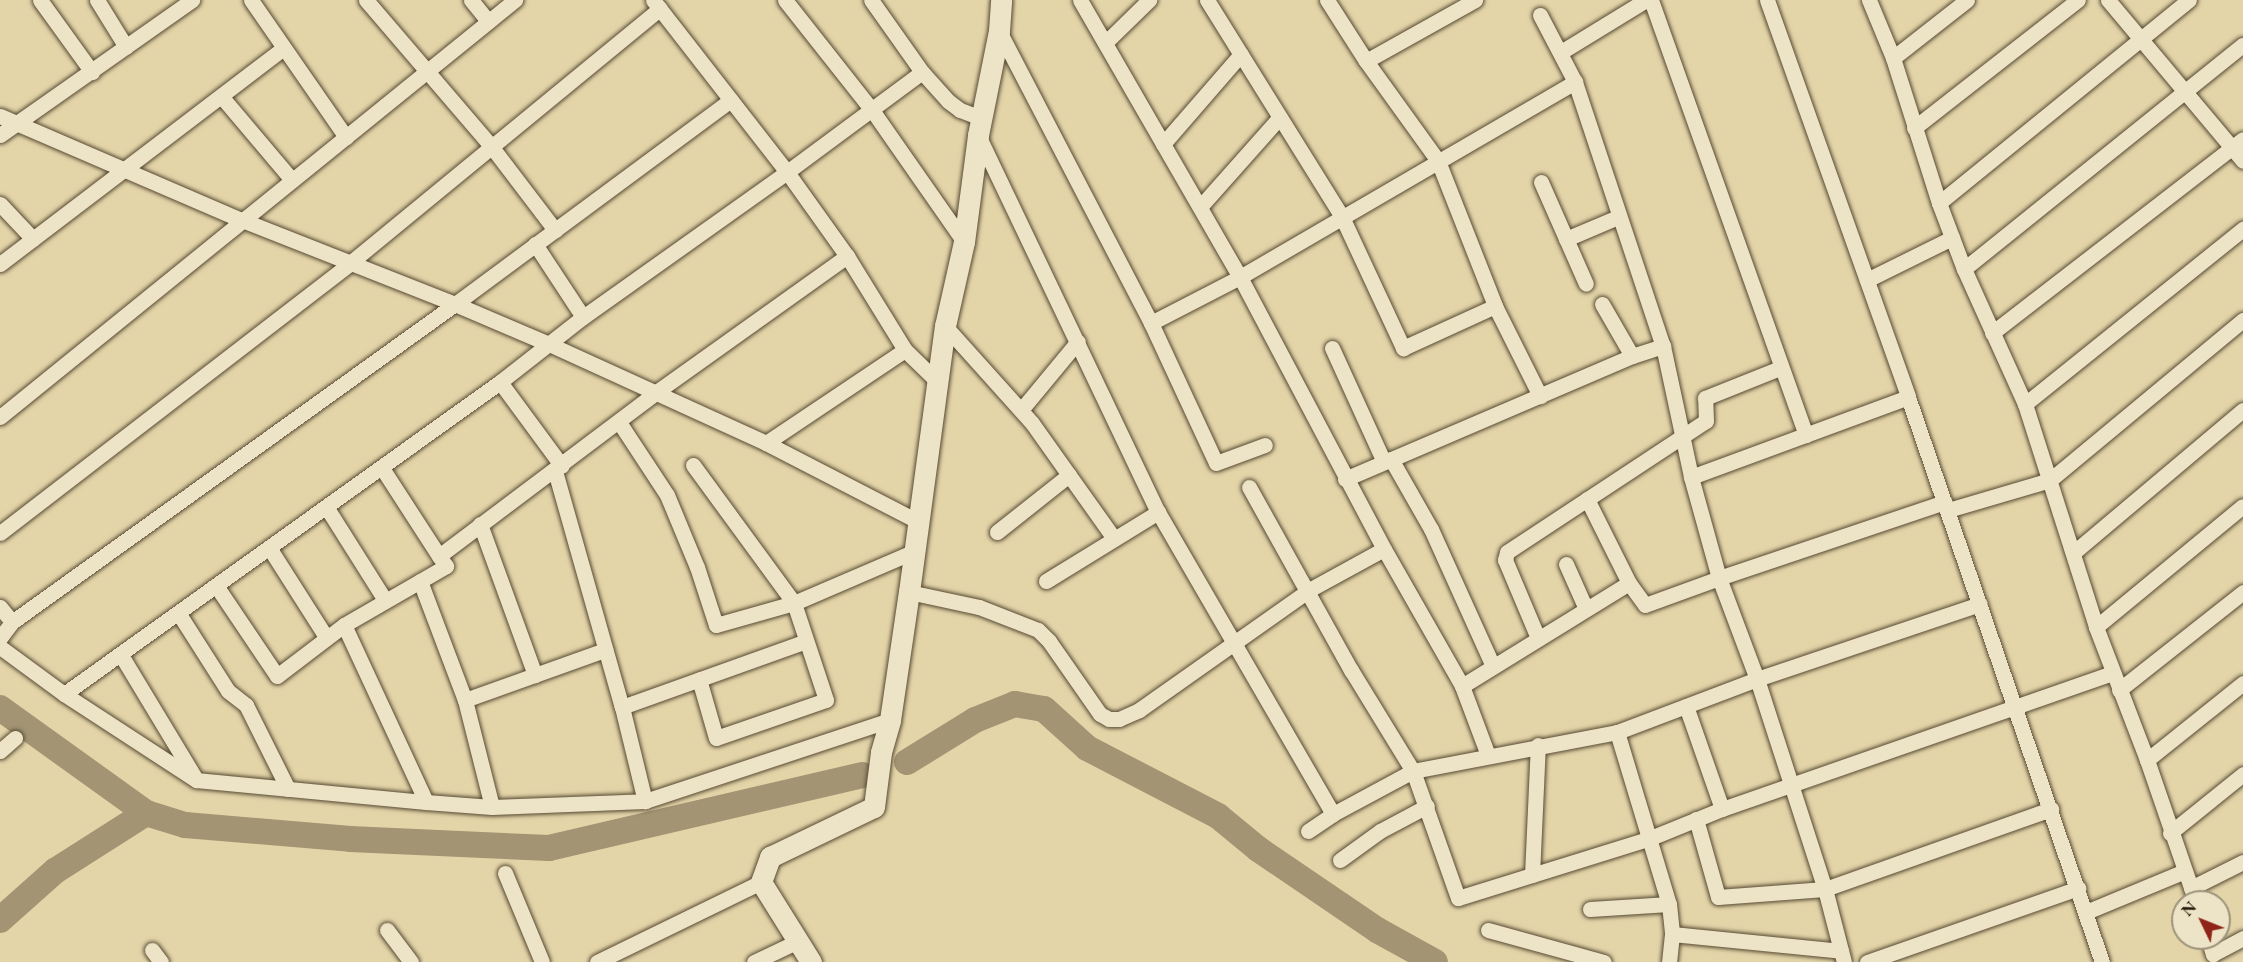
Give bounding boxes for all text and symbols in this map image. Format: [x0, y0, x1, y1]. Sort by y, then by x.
north arrow [2171, 890, 2231, 950]
text: N [2177, 897, 2201, 921]

